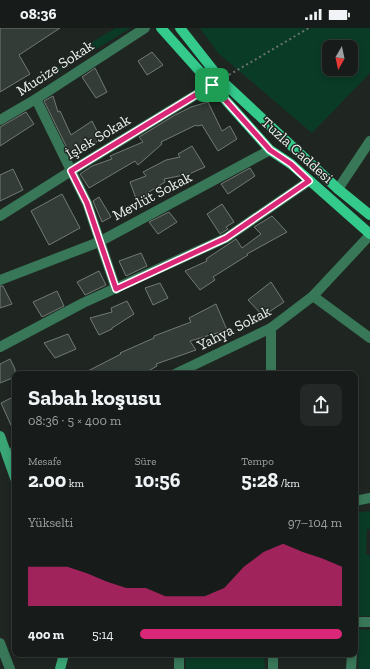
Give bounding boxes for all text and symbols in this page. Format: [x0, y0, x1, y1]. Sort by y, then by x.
text: 08:36 [20, 5, 56, 23]
street label: Mucize Sokak [13, 36, 97, 100]
north arrow [322, 40, 358, 76]
map controls [322, 40, 358, 76]
pin [195, 68, 229, 102]
icon: arrive [201, 74, 223, 96]
street label: İşlek Sokak [62, 111, 134, 163]
street label: Tuzla Caddesi [257, 113, 337, 187]
street label: Mevlüt Sokak [109, 168, 195, 224]
street label: Yahya Sokak [193, 302, 274, 355]
text: Sabah koşusu [28, 384, 161, 411]
button: share [300, 384, 342, 426]
text: 08:36 · 5 × 400 m [28, 413, 121, 428]
text: Mesafe [28, 455, 61, 468]
text: Süre [135, 455, 157, 468]
text: Tempo [241, 455, 274, 468]
text: 2.00 [28, 468, 66, 492]
text: 10:56 [135, 468, 180, 492]
text: 5:28 [241, 468, 278, 492]
text: km [66, 477, 84, 490]
text: /km [278, 477, 300, 490]
text: Yükselti [28, 515, 73, 530]
text: 97–104 m [288, 515, 342, 530]
text: 400 m [28, 627, 64, 642]
text: 5:14 [92, 627, 114, 642]

